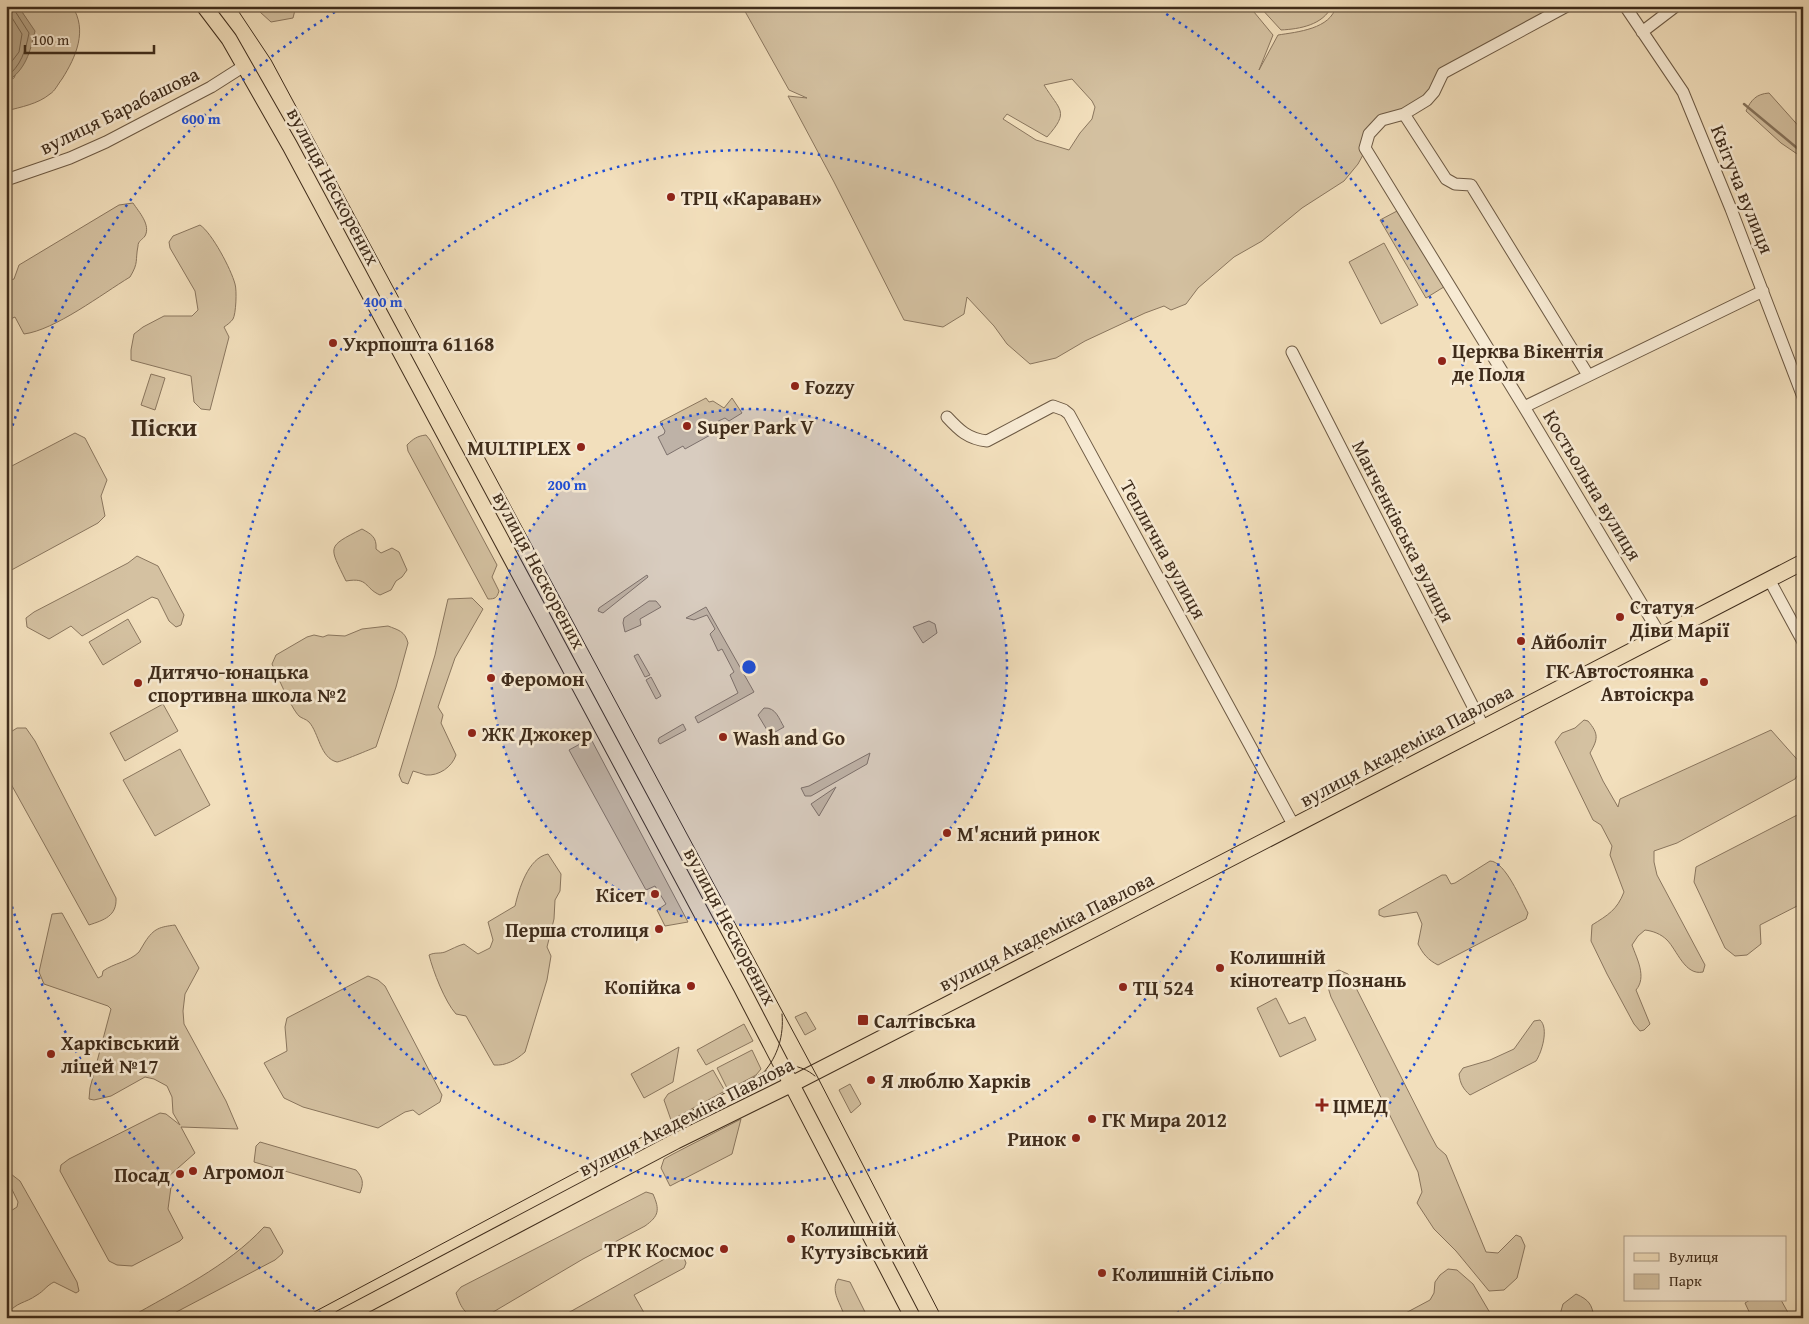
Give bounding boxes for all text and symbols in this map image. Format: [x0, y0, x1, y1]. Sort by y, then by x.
scale bar [25, 22, 154, 54]
text: 100 m [32, 29, 70, 50]
street label: вулиця Барабашова [34, 59, 204, 161]
street label: вулиця Нескорених [280, 102, 388, 271]
text: 600 m [181, 108, 221, 129]
street label: Квітуча вулиця [1704, 120, 1782, 258]
place label: ТРЦ «Караван» [681, 183, 822, 212]
marker: ТРЦ «Караван» [665, 191, 677, 203]
text: 400 m [363, 291, 403, 312]
place label: Укрпошта 61168 [343, 329, 494, 358]
place label: Церква Вікентія де Поля [1452, 336, 1604, 388]
marker: Укрпошта 61168 [327, 337, 339, 349]
marker: Церква Вікентія де Поля [1436, 355, 1448, 367]
place label: Fozzy [805, 372, 855, 401]
marker: Fozzy [789, 380, 801, 392]
street label: Костьольна вулиця [1537, 404, 1649, 566]
district label: Піски [131, 409, 197, 445]
place label: Super Park V [697, 412, 815, 441]
marker: Super Park V [681, 420, 693, 432]
place label: MULTIPLEX [467, 433, 571, 462]
street label: Манченківська вулиця [1345, 435, 1463, 627]
marker: MULTIPLEX [575, 441, 587, 453]
text: 200 m [547, 474, 587, 495]
street label: Теплична вулиця [1114, 474, 1214, 624]
street label: вулиця Нескорених [486, 486, 594, 655]
place label: Статуя Діви Марії [1629, 592, 1730, 644]
marker: Статуя Діви Марії [1614, 611, 1626, 623]
place label: Айболіт [1531, 627, 1607, 656]
marker: Айболіт [1515, 635, 1527, 647]
place label: ГК Автостоянка Автоіскра [1546, 656, 1695, 708]
place label: Дитячо-юнацька спортивна школа №2 [147, 657, 347, 709]
centre of rings [740, 658, 758, 676]
place label: Феромон [501, 664, 585, 693]
marker: Феромон [485, 672, 497, 684]
street label: вулиця Академіка Павлова [1294, 676, 1518, 814]
marker: ГК Автостоянка Автоіскра [1698, 676, 1710, 688]
marker: Дитячо-юнацька спортивна школа №2 [132, 677, 144, 689]
place label: ЖК Джокер [481, 719, 592, 748]
place label: Wash and Go [733, 723, 845, 752]
marker: ЖК Джокер [466, 727, 478, 739]
marker: Wash and Go [717, 731, 729, 743]
place label: М'ясний ринок [957, 819, 1100, 848]
marker: М'ясний ринок [941, 827, 953, 839]
street label: вулиця Нескорених [677, 842, 785, 1011]
street label: вулиця Академіка Павлова [933, 864, 1159, 998]
place label: Кісет [596, 880, 645, 909]
marker: Кісет [649, 888, 661, 900]
place label: Перша столиця [505, 915, 649, 944]
marker: Перша столиця [653, 923, 665, 935]
place label: Колишній кінотеатр Познань [1230, 942, 1406, 994]
marker: Колишній кінотеатр Познань [1214, 962, 1226, 974]
place label: Копійка [605, 972, 682, 1001]
place label: ТЦ 524 [1133, 973, 1194, 1002]
marker: Копійка [685, 980, 697, 992]
marker: ТЦ 524 [1117, 981, 1129, 993]
place label: Салтівська [874, 1006, 977, 1035]
marker: Салтівська [856, 1013, 870, 1027]
place label: Харківський ліцей №17 [61, 1028, 180, 1080]
marker: Харківський ліцей №17 [45, 1048, 57, 1060]
street label: вулиця Академіка Павлова [573, 1049, 799, 1183]
place label: Я люблю Харків [880, 1066, 1031, 1095]
marker: Я люблю Харків [865, 1074, 877, 1086]
place label: ЦМЕД [1333, 1091, 1388, 1120]
marker: ЦМЕД [1315, 1098, 1329, 1112]
place label: ГК Мира 2012 [1102, 1105, 1227, 1134]
marker: ГК Мира 2012 [1086, 1113, 1098, 1125]
place label: Ринок [1007, 1124, 1067, 1153]
marker: Ринок [1070, 1132, 1082, 1144]
place label: Агромол [203, 1157, 285, 1186]
place label: Посад [114, 1160, 170, 1189]
marker: Агромол [187, 1165, 199, 1177]
marker: Посад [174, 1168, 186, 1180]
place label: Колишній Кутузівський [801, 1214, 929, 1266]
marker: Колишній Кутузівський [785, 1233, 797, 1245]
place label: ТРК Космос [605, 1235, 714, 1264]
legend [1624, 1236, 1786, 1302]
marker: ТРК Космос [718, 1243, 730, 1255]
text: Вулиця [1669, 1246, 1719, 1267]
place label: Колишній Сільпо [1112, 1259, 1274, 1288]
marker: Колишній Сільпо [1096, 1267, 1108, 1279]
text: Парк [1669, 1270, 1702, 1291]

